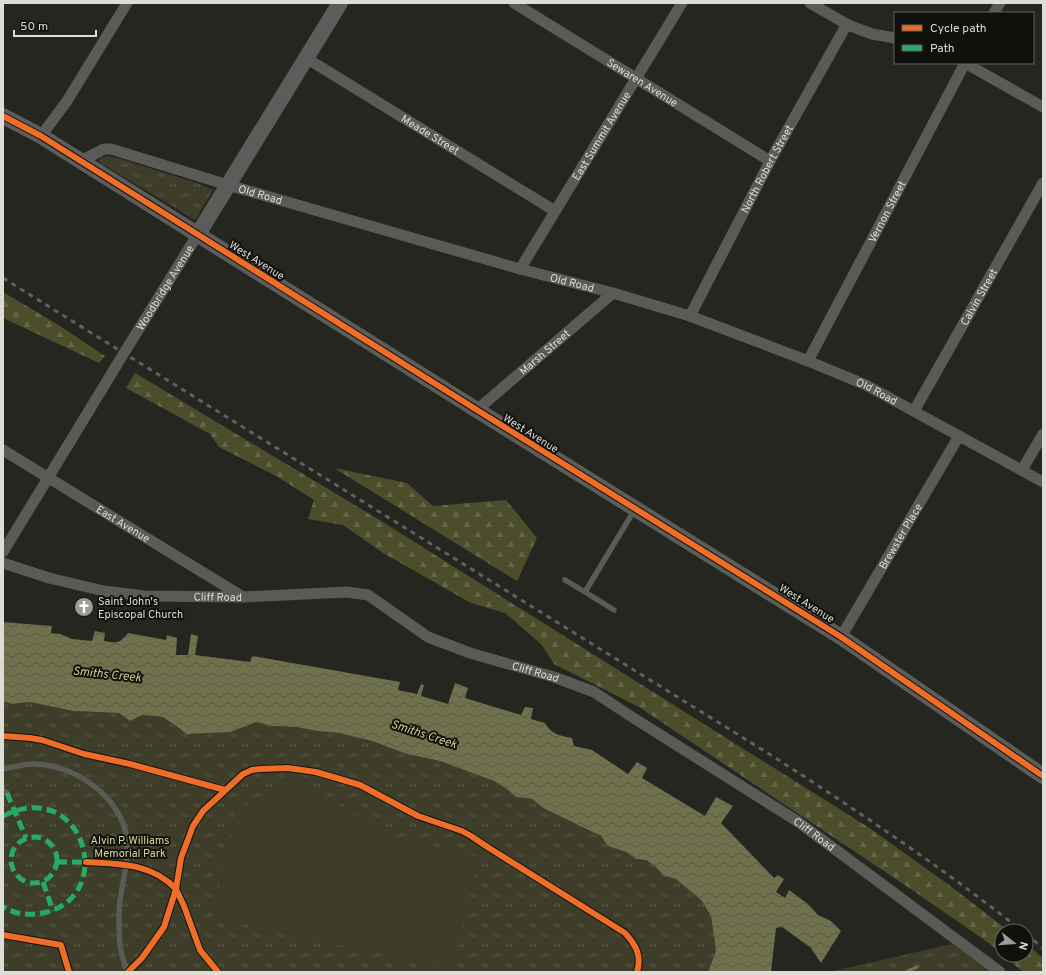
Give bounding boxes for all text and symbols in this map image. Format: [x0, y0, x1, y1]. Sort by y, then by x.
scale bar [14, 12, 96, 38]
legend [894, 12, 1034, 64]
text: 50 m [20, 19, 48, 35]
text: Cycle path [930, 21, 987, 37]
text: Path [930, 41, 955, 57]
street label: Sewaren Avenue [604, 56, 680, 110]
street label: East Summit Avenue [570, 89, 634, 183]
street label: Meade Street [398, 112, 462, 158]
street label: North Robert Street [738, 123, 797, 216]
street label: Vernon Street [866, 179, 910, 245]
street label: Old Road [236, 182, 284, 208]
street label: West Avenue [226, 238, 287, 284]
street label: Woodbridge Avenue [134, 243, 197, 333]
street label: Calvin Street [958, 266, 1001, 329]
street label: Old Road [548, 271, 595, 296]
street label: Marsh Street [517, 327, 574, 379]
street label: Old Road [853, 376, 900, 409]
street label: West Avenue [500, 411, 561, 457]
street label: Brewster Place [876, 501, 926, 572]
street label: East Avenue [93, 503, 152, 546]
street label: West Avenue [776, 581, 837, 627]
street label: Cliff Road [194, 590, 242, 605]
place label: Saint John's Episcopal Church [98, 595, 183, 622]
church icon: Saint John's Episcopal Church [73, 596, 95, 618]
street label: Cliff Road [510, 659, 561, 686]
water label: Smiths Creek [72, 663, 143, 687]
water label: Smiths Creek [389, 717, 460, 753]
street label: Cliff Road [790, 815, 837, 855]
park label: Alvin P. Williams Memorial Park [91, 834, 169, 861]
north arrow [994, 923, 1034, 963]
text: N [1015, 940, 1030, 951]

